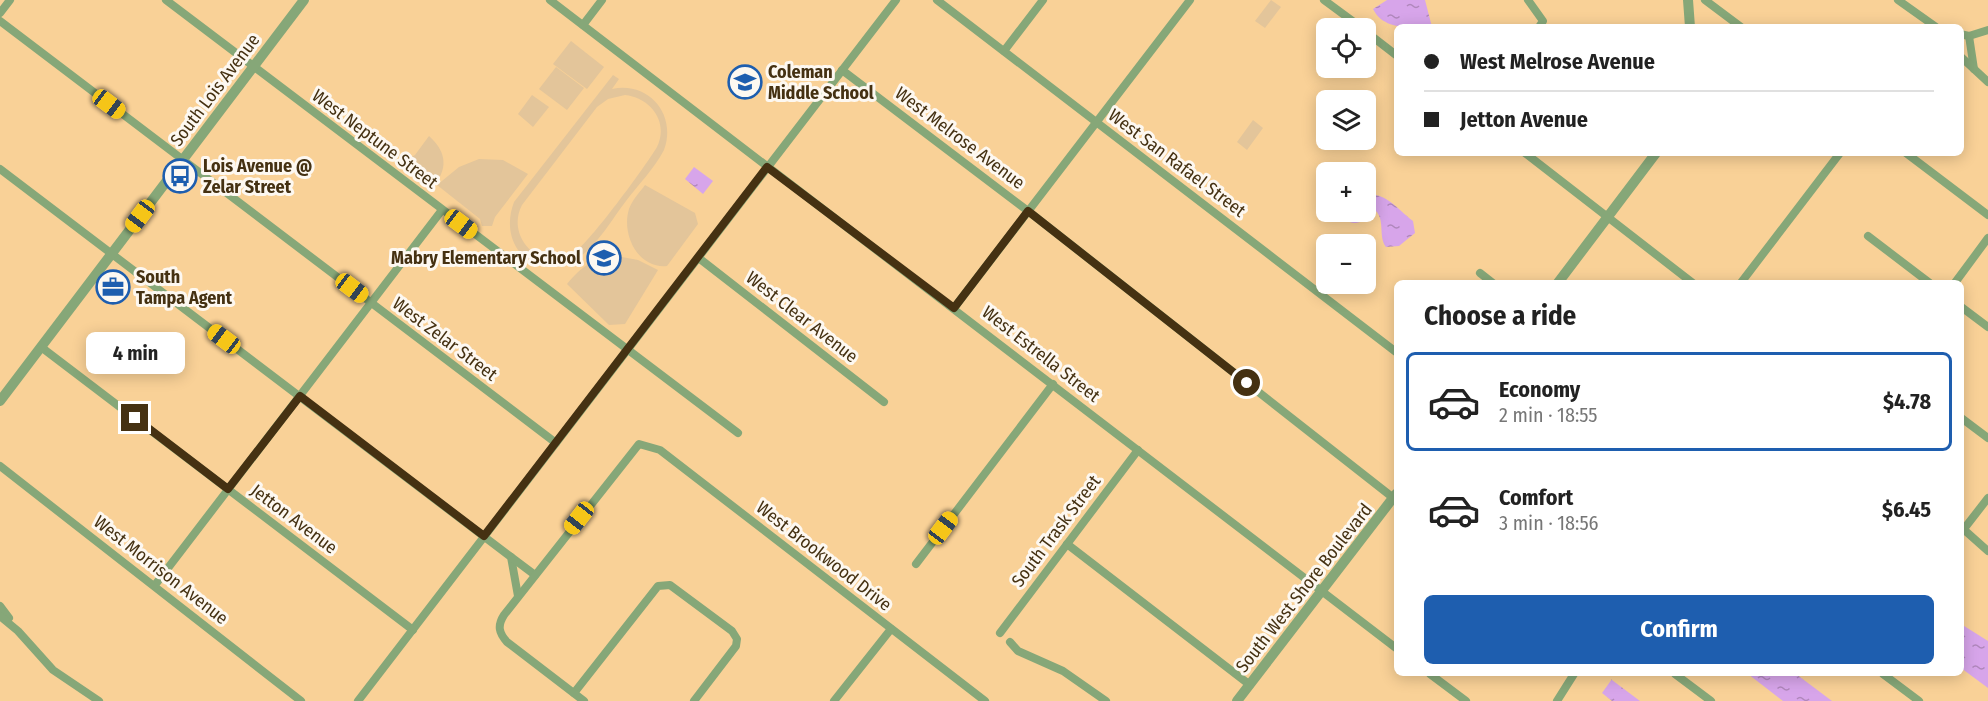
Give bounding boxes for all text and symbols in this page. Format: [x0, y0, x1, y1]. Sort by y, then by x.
map controls [1316, 18, 1376, 294]
button: locate [1316, 18, 1376, 78]
street label: South Lois Avenue [166, 29, 264, 151]
text: West Melrose Avenue [1460, 48, 1655, 75]
place label: Coleman Middle School [768, 61, 874, 104]
school or university icon: Coleman Middle School [727, 64, 763, 100]
street label: West Melrose Avenue [891, 82, 1029, 194]
street label: West Neptune Street [308, 85, 442, 193]
car [89, 86, 129, 122]
button: layers [1316, 90, 1376, 150]
street label: West San Rafael Street [1104, 104, 1250, 222]
text: Jetton Avenue [1460, 106, 1588, 133]
place label: Lois Avenue @ Zelar Street [203, 155, 312, 198]
bus stop icon: Lois Avenue @ Zelar Street [162, 158, 198, 194]
button: + [1316, 162, 1376, 222]
car [122, 196, 158, 236]
car [441, 206, 481, 242]
button: − [1316, 234, 1376, 294]
school or university icon: Mabry Elementary School [586, 240, 622, 276]
place label: Mabry Elementary School [391, 247, 581, 269]
place label: South Tampa Agent [136, 266, 233, 309]
street label: West Clear Avenue [742, 267, 862, 368]
office icon: South Tampa Agent [95, 269, 131, 305]
car [332, 270, 372, 306]
street label: West Zelar Street [388, 293, 502, 386]
text: Choose a ride [1424, 300, 1576, 332]
street label: West Estrella Street [978, 301, 1104, 407]
car [204, 321, 244, 357]
callout: 4 min [86, 331, 184, 373]
text: 4 min [113, 341, 158, 365]
route start [1233, 369, 1260, 396]
icon: car [1427, 375, 1481, 429]
text: Economy [1499, 376, 1580, 403]
text: $4.78 [1883, 388, 1931, 415]
text: 2 min · 18:55 [1499, 403, 1598, 427]
route end [121, 404, 148, 431]
street label: South Trask Street [1007, 471, 1105, 591]
street label: Jetton Avenue [246, 479, 342, 559]
icon: car [1427, 483, 1481, 537]
text: Comfort [1499, 484, 1573, 511]
street label: West Brookwood Drive [752, 496, 896, 616]
text: $6.45 [1882, 496, 1931, 523]
car [561, 498, 597, 538]
street label: South West Shore Boulevard [1231, 499, 1377, 677]
car [925, 508, 961, 548]
street label: West Morrison Avenue [89, 511, 233, 629]
text: 3 min · 18:56 [1499, 511, 1599, 535]
button: Confirm [1424, 595, 1934, 664]

